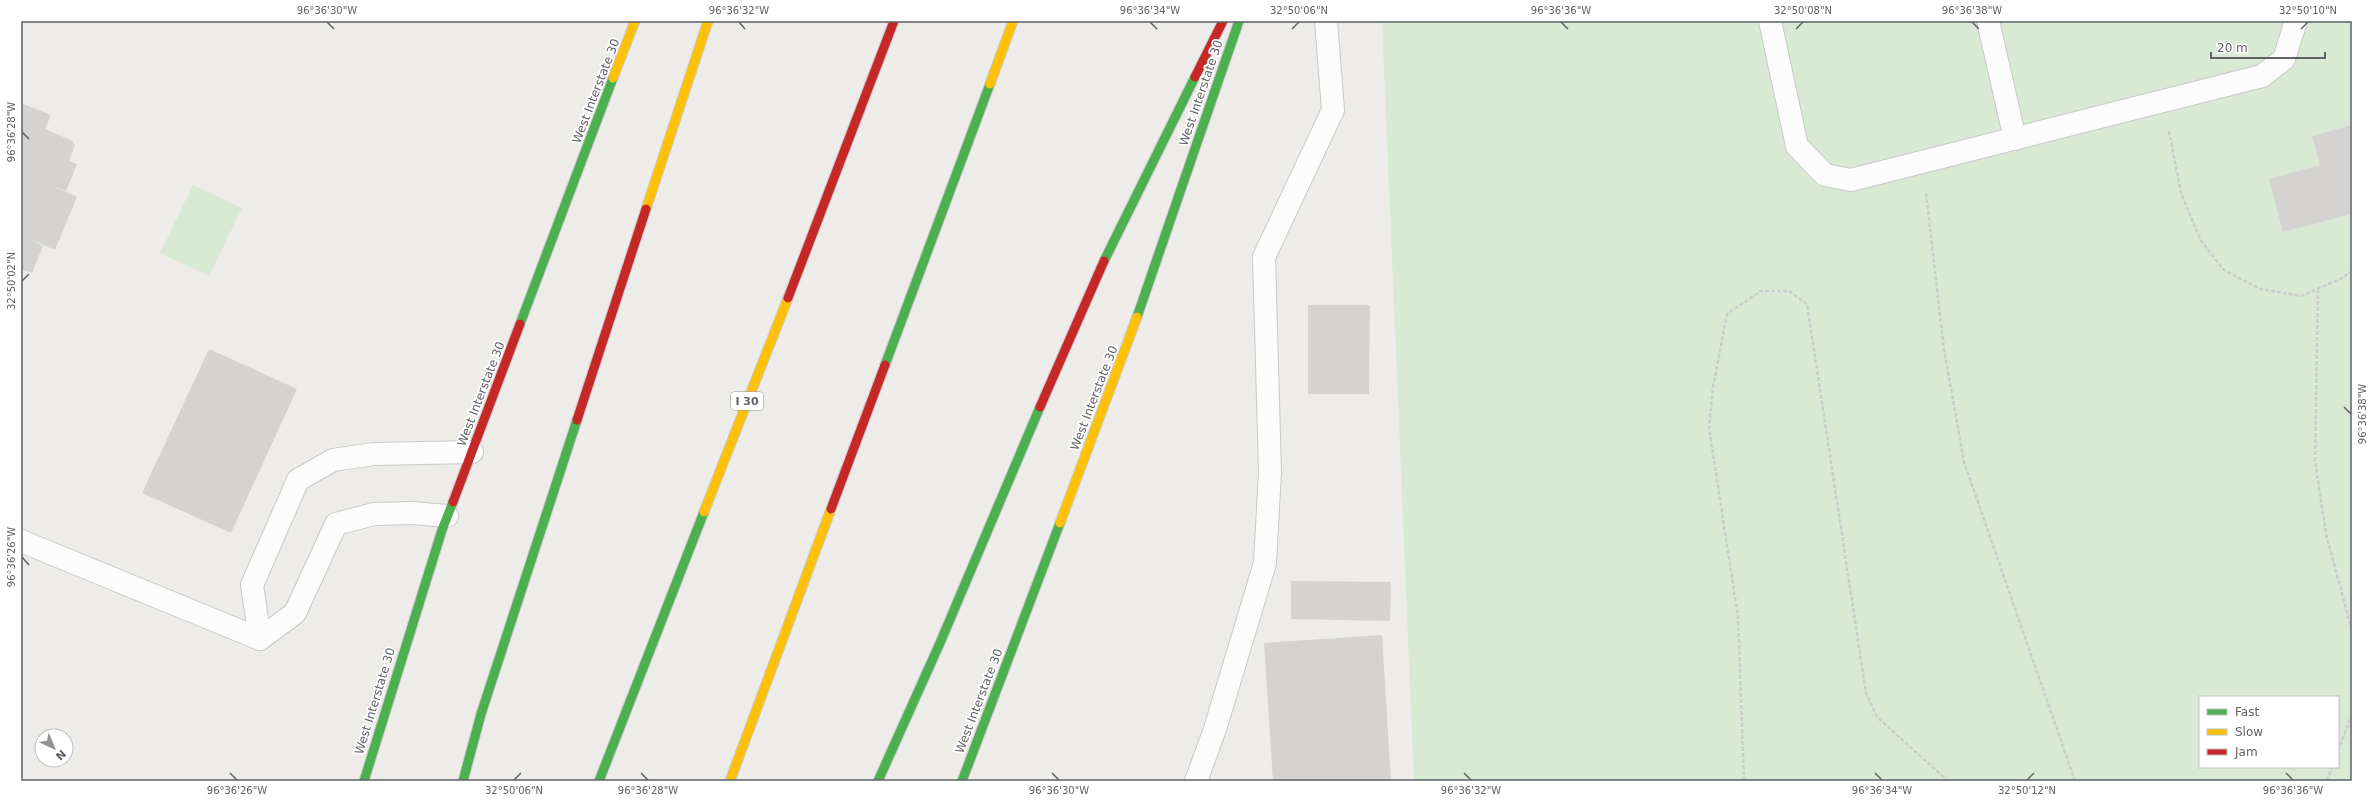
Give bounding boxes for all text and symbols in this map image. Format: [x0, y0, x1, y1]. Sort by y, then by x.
text: 96°36'30"W [297, 5, 357, 16]
text: 96°36'32"W [709, 5, 769, 16]
text: 96°36'34"W [1120, 5, 1180, 16]
text: 32°50'06"N [1270, 5, 1328, 16]
text: 96°36'36"W [1531, 5, 1591, 16]
text: 32°50'08"N [1774, 5, 1832, 16]
text: 96°36'38"W [1942, 5, 2002, 16]
text: 32°50'10"N [2279, 5, 2337, 16]
scale bar [2211, 34, 2325, 60]
street label: West Interstate 30 [570, 37, 622, 145]
street label: West Interstate 30 [1176, 38, 1226, 148]
text: 20 m [2217, 41, 2248, 55]
text: 96°36'28"W [6, 102, 17, 162]
text: 32°50'02"N [6, 252, 17, 310]
street label: West Interstate 30 [455, 340, 507, 448]
street label: West Interstate 30 [1068, 344, 1120, 452]
text: 96°36'38"W [2357, 384, 2368, 444]
road number: I 30 [731, 392, 763, 410]
text: 96°36'26"W [6, 527, 17, 587]
street label: West Interstate 30 [352, 646, 398, 756]
street label: West Interstate 30 [953, 647, 1005, 755]
legend [2199, 696, 2339, 768]
text: Fast [2235, 705, 2259, 719]
text: Slow [2235, 725, 2263, 739]
north arrow [34, 728, 74, 768]
text: Jam [2234, 745, 2258, 759]
text: N [53, 747, 68, 763]
text: 96°36'26"W [207, 785, 267, 796]
text: 32°50'06"N [485, 785, 543, 796]
text: 96°36'28"W [618, 785, 678, 796]
text: 96°36'30"W [1029, 785, 1089, 796]
text: 96°36'32"W [1441, 785, 1501, 796]
text: 96°36'34"W [1852, 785, 1912, 796]
text: 32°50'12"N [1998, 785, 2056, 796]
text: 96°36'36"W [2263, 785, 2323, 796]

